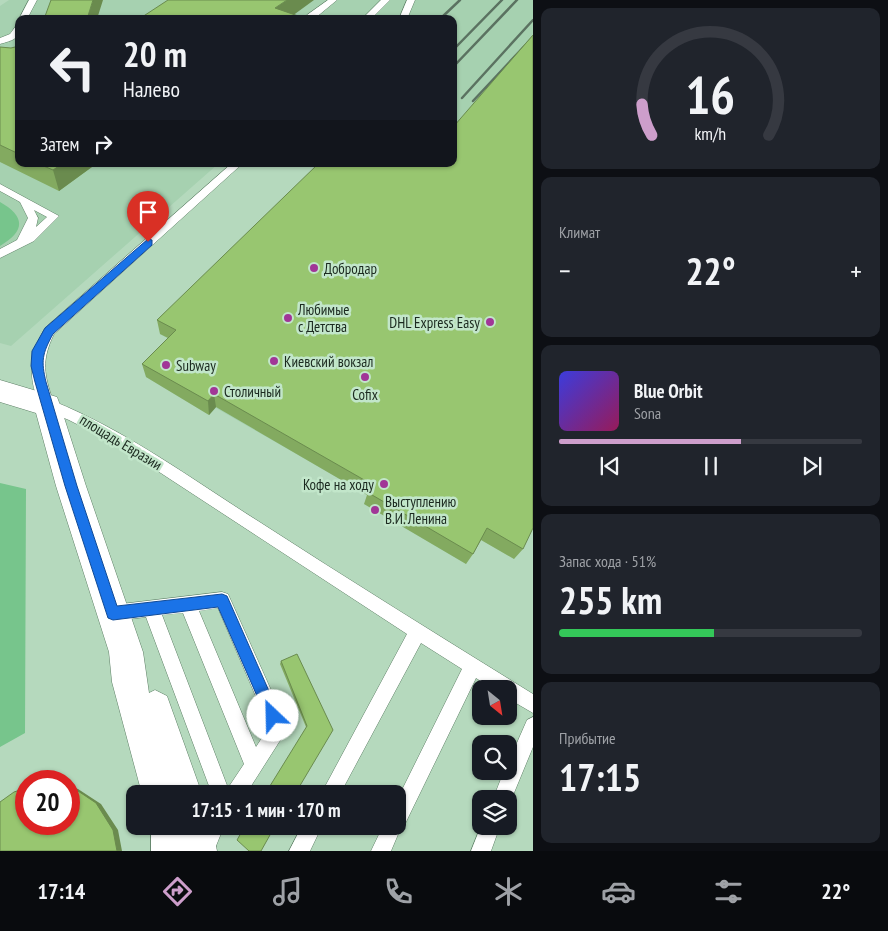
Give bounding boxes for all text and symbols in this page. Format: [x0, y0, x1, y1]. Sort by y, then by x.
text: 20 m [123, 31, 187, 77]
icon: left [40, 35, 105, 100]
text: 16 [686, 61, 735, 128]
text: Налево [123, 75, 180, 103]
text: km/h [695, 122, 726, 145]
icon: right [89, 130, 117, 158]
text: Затем [40, 132, 79, 156]
pin [127, 191, 169, 242]
icon: arrive [134, 198, 162, 226]
text: Климат [559, 222, 600, 242]
text: 22° [685, 246, 736, 295]
text: − [559, 252, 571, 289]
text: + [850, 252, 862, 289]
place label: Добродар [324, 259, 377, 278]
marker: Добродар [308, 262, 320, 274]
place label: Любимые с Детства [297, 300, 349, 336]
marker: Любимые с Детства [282, 312, 294, 324]
place label: DHL Express Easy [389, 313, 480, 332]
marker: DHL Express Easy [484, 316, 496, 328]
place label: Киевский вокзал [284, 352, 373, 371]
marker: Киевский вокзал [268, 355, 280, 367]
place label: Subway [176, 356, 216, 375]
marker: Subway [160, 359, 172, 371]
marker: Cofix [359, 371, 371, 383]
text: Blue Orbit [634, 379, 703, 403]
place label: Столичный [224, 382, 281, 401]
marker: Столичный [208, 385, 220, 397]
place label: Cofix [352, 385, 378, 404]
text: Sona [634, 403, 661, 423]
street label: площадь Евразии [76, 410, 166, 474]
icon: previous [596, 452, 624, 480]
icon: pause [697, 452, 725, 480]
icon: next [798, 452, 826, 480]
place label: Кофе на ходу [303, 475, 374, 494]
marker: Кофе на ходу [378, 478, 390, 490]
place label: Выступлению В.И. Ленина [385, 492, 457, 528]
marker: Выступлению В.И. Ленина [369, 504, 381, 516]
text: Запас хода · 51% [559, 551, 656, 571]
text: 255 km [559, 575, 662, 624]
north arrow [472, 680, 518, 725]
map controls [472, 680, 517, 835]
position arrow [246, 689, 298, 741]
text: Прибытие [559, 728, 616, 748]
button: search [472, 735, 517, 780]
text: 17:15 [559, 752, 641, 801]
speed limit sign: 20 [15, 770, 80, 835]
button: layers [472, 790, 517, 835]
text: 17:15 · 1 мин · 170 m [192, 798, 340, 822]
icon: directions [160, 874, 195, 909]
icon: music [270, 874, 305, 909]
icon: phone [381, 874, 416, 909]
icon: climate [491, 874, 526, 909]
icon: car [601, 874, 636, 909]
icon: filters [711, 874, 746, 909]
text: 17:14 [38, 877, 85, 905]
text: 22° [821, 877, 850, 905]

